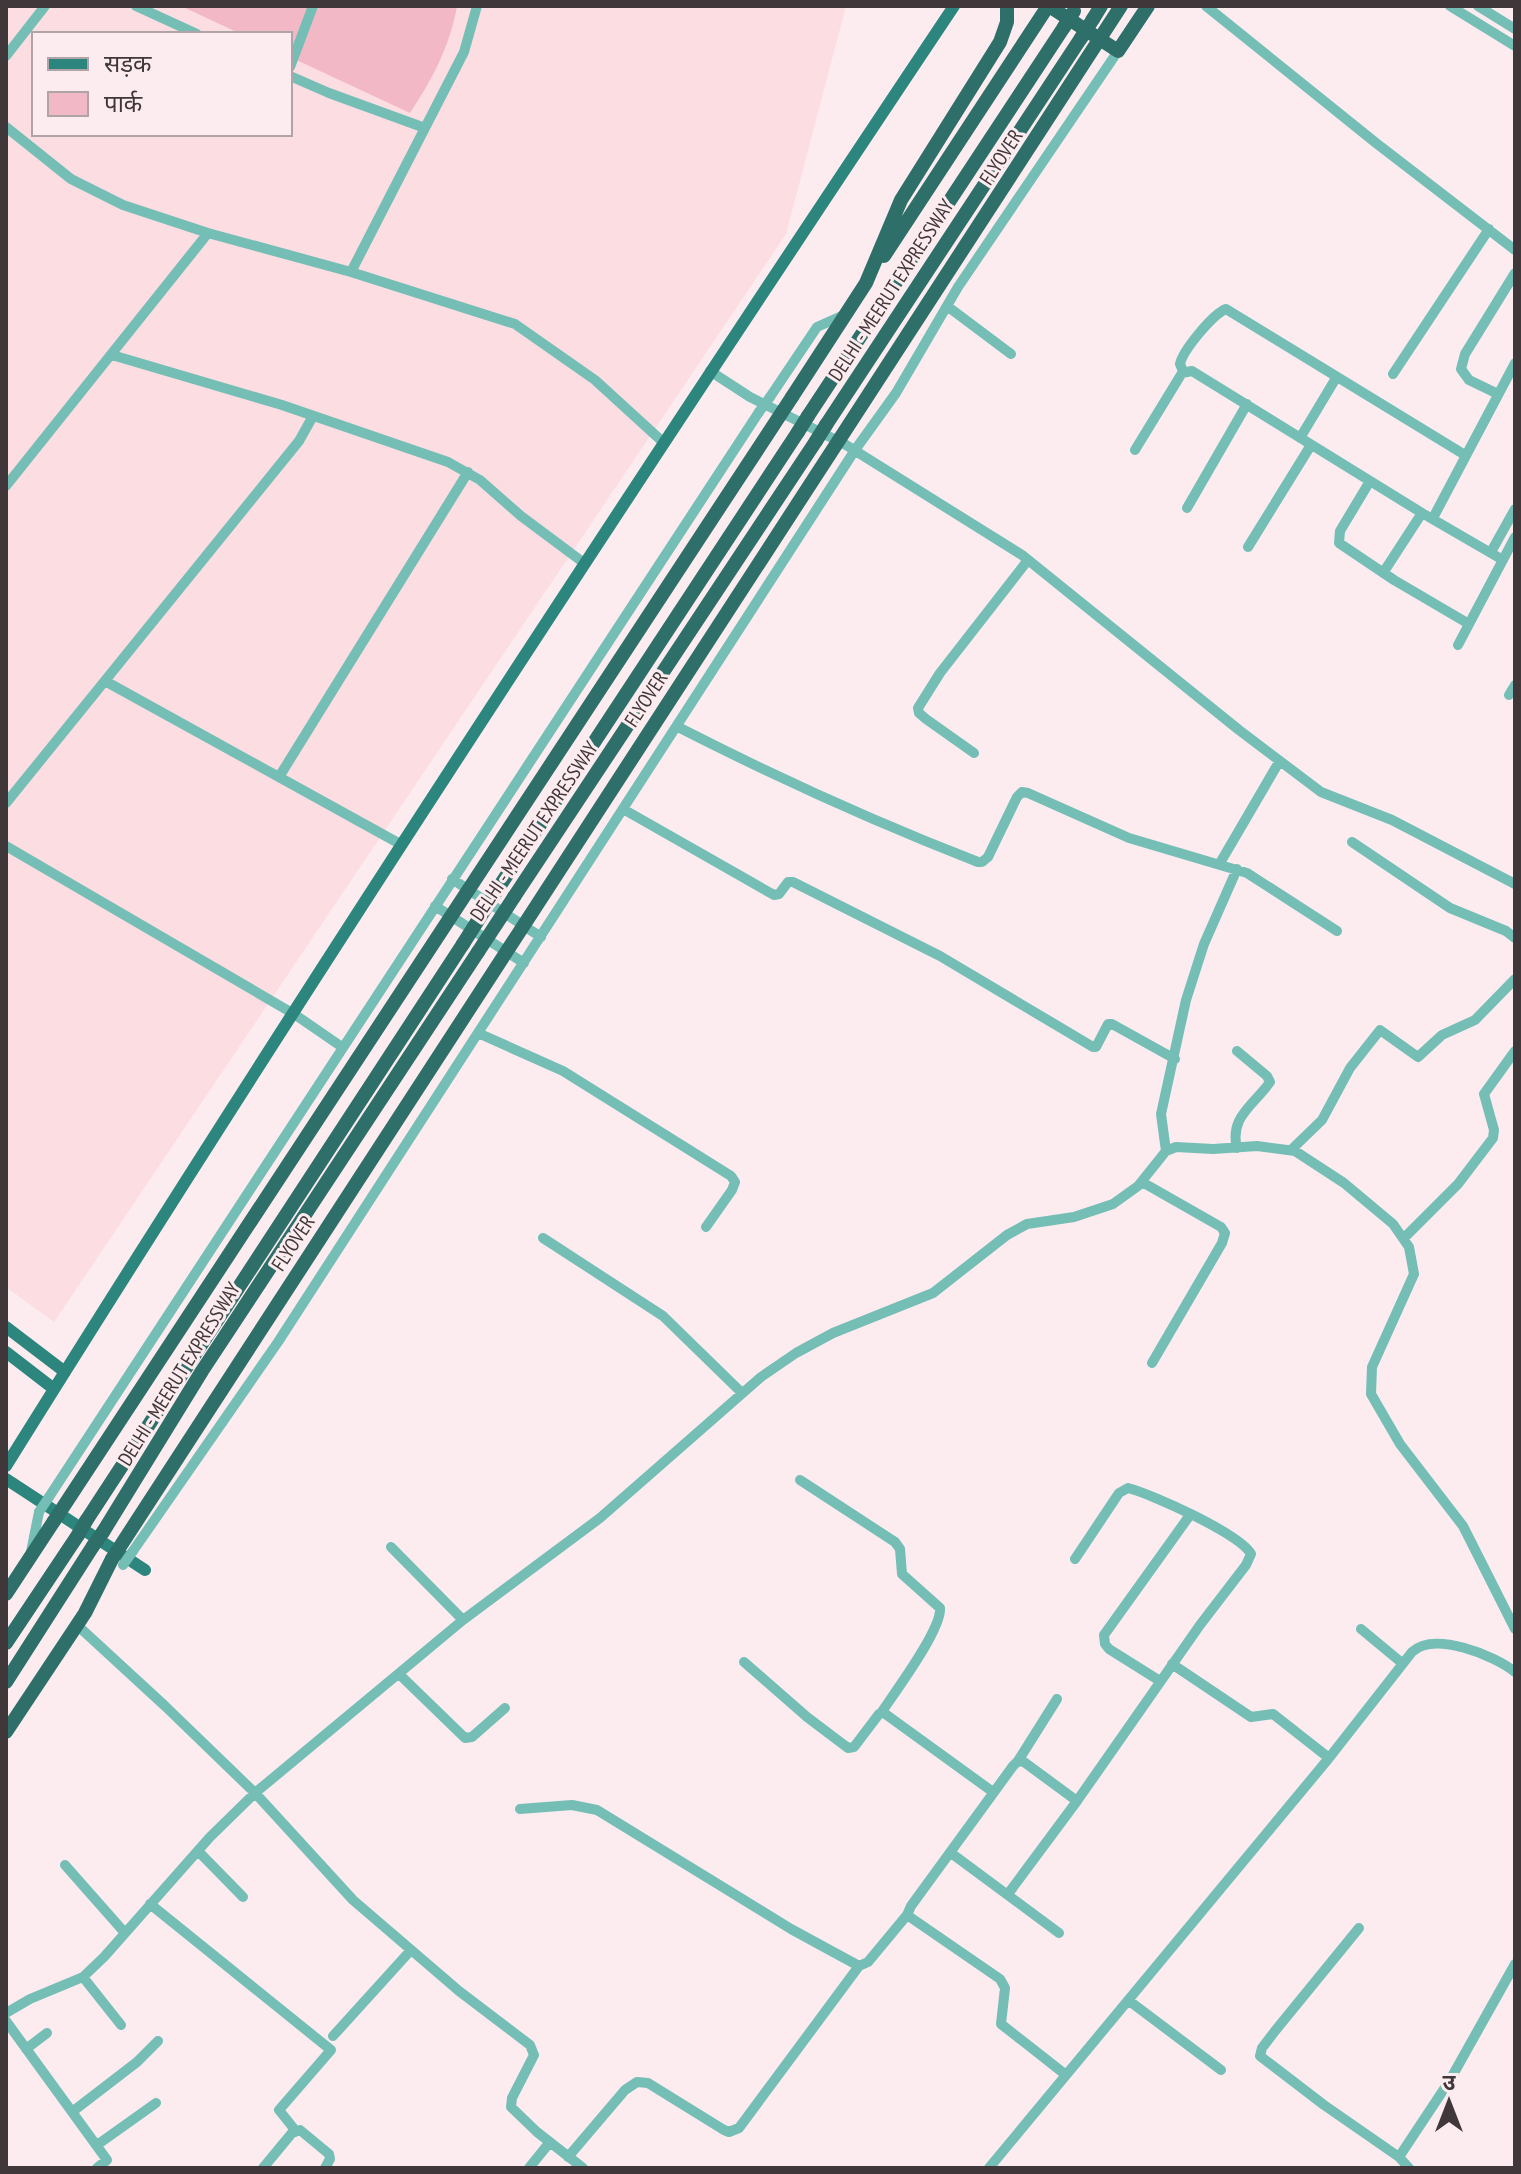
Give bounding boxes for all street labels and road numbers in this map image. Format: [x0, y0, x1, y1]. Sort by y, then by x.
street label: FLYOVER [973, 124, 1029, 190]
street label: DELHI - MEERUT EXPRESSWAY [823, 194, 959, 386]
street label: FLYOVER [618, 666, 674, 732]
street label: DELHI - MEERUT EXPRESSWAY [464, 736, 604, 926]
street label: FLYOVER [265, 1210, 321, 1276]
street label: DELHI - MEERUT EXPRESSWAY [112, 1278, 246, 1470]

